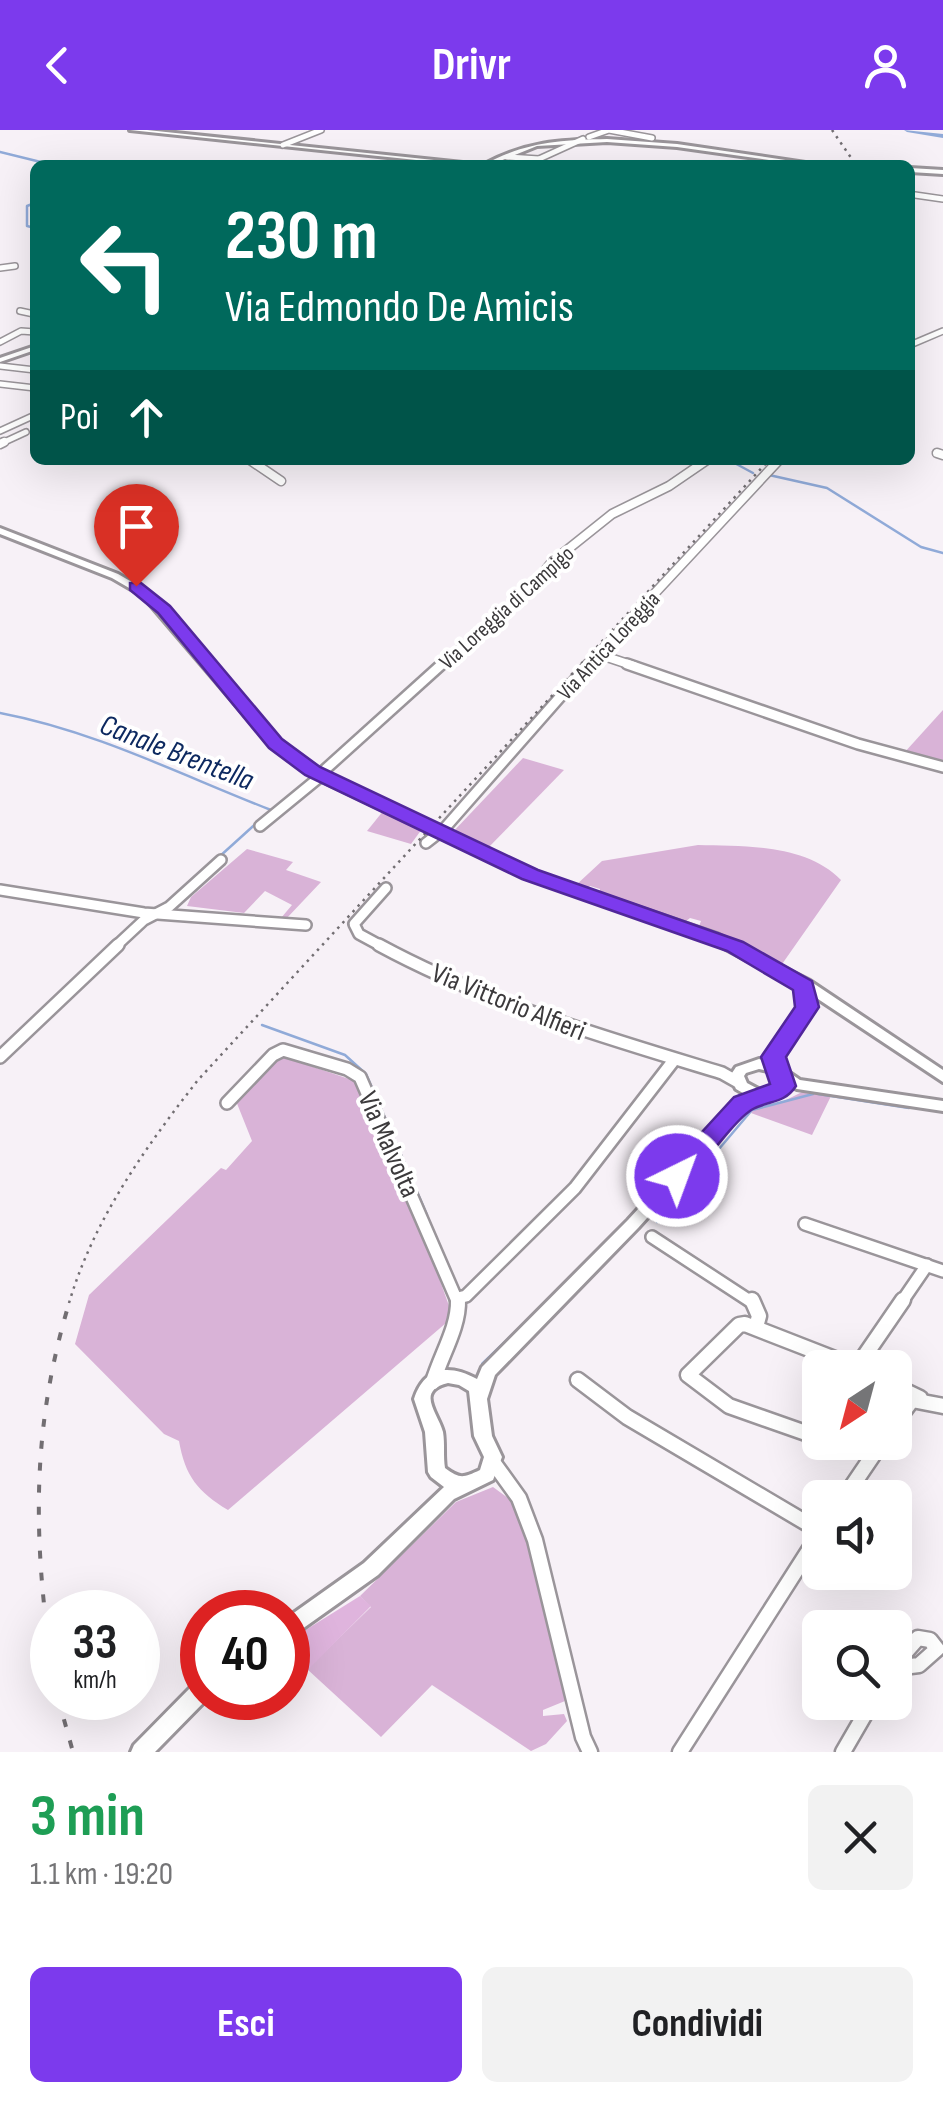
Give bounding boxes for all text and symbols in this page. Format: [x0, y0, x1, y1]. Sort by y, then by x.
icon: back [30, 38, 85, 93]
text: Drivr [432, 38, 511, 93]
icon: person [858, 38, 913, 93]
text: 230 m [225, 195, 378, 279]
icon: left [60, 200, 190, 330]
text: Via Edmondo De Amicis [225, 280, 574, 335]
icon: ahead [119, 390, 174, 445]
text: Poi [60, 395, 99, 440]
pin [94, 484, 179, 587]
icon: arrive [109, 499, 164, 554]
street label: Via Loreggia di Campigo [434, 541, 580, 676]
street label: Via Antica Loreggia [552, 586, 666, 706]
water label: Canale Brentella [95, 707, 259, 799]
street label: Via Vittorio Alfieri [427, 957, 590, 1048]
street label: Via Malvolta [351, 1087, 427, 1203]
position arrow [625, 1124, 729, 1228]
north arrow [802, 1350, 912, 1460]
map controls [802, 1350, 912, 1720]
button: sound [802, 1480, 912, 1590]
speed limit sign: 40 [180, 1590, 310, 1720]
button: search [802, 1610, 912, 1720]
text: 33 [73, 1613, 117, 1673]
text: km/h [73, 1665, 117, 1696]
text: 3 min [30, 1781, 145, 1853]
button: close [808, 1785, 913, 1890]
text: 1.1 km · 19:20 [30, 1855, 173, 1894]
button: Esci [30, 1967, 462, 2082]
button: Condividi [482, 1967, 913, 2082]

